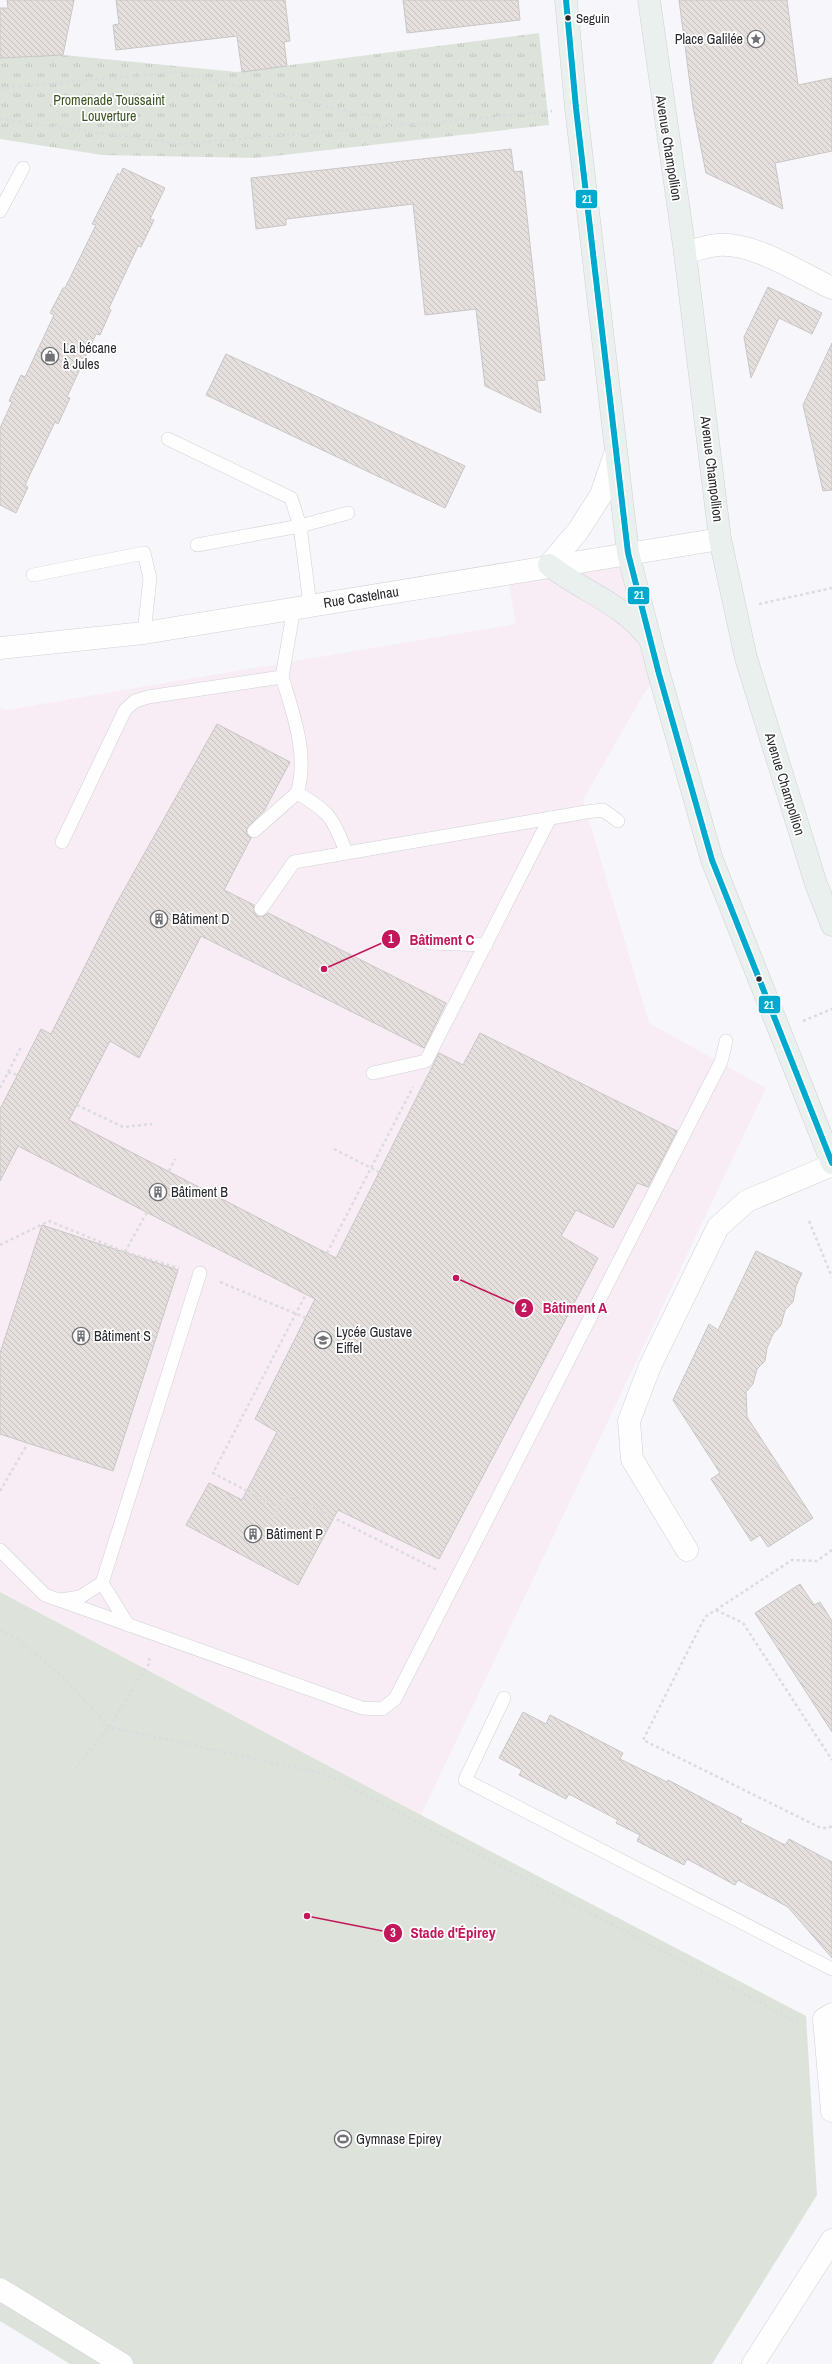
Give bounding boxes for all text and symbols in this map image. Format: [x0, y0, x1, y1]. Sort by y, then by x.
place label: Seguin [576, 10, 610, 27]
marker: Seguin [563, 13, 573, 23]
place icon: Place Galilée [746, 29, 766, 49]
place label: Place Galilée [675, 30, 743, 48]
park label: Promenade Toussaint Louverture [53, 91, 165, 125]
street label: Avenue Champollion [652, 93, 686, 202]
line badge: 21 [575, 189, 598, 209]
text: 21 [582, 192, 592, 206]
place label: La bécane à Jules [63, 339, 117, 373]
shop icon: La bécane à Jules [40, 346, 60, 366]
street label: Avenue Champollion [696, 414, 727, 523]
street label: Rue Castelnau [322, 582, 400, 612]
line badge: 21 [627, 586, 650, 605]
text: 21 [634, 588, 644, 602]
street label: Avenue Champollion [761, 730, 809, 837]
building icon: Bâtiment D [149, 909, 169, 929]
place label: Bâtiment D [172, 910, 229, 928]
callout: Bâtiment C [381, 926, 482, 953]
text: Bâtiment C [410, 929, 475, 950]
text: 1 [388, 931, 394, 947]
unlabelled marker [754, 974, 764, 984]
line badge: 21 [758, 995, 781, 1014]
text: 21 [764, 998, 774, 1012]
building icon: Bâtiment B [148, 1182, 168, 1202]
place label: Bâtiment B [171, 1183, 228, 1201]
callout: Bâtiment A [514, 1294, 615, 1321]
text: Bâtiment A [543, 1297, 607, 1318]
text: 2 [521, 1300, 527, 1316]
place label: Lycée Gustave Eiffel [336, 1323, 412, 1357]
building icon: Bâtiment S [71, 1326, 91, 1346]
place label: Bâtiment S [94, 1327, 151, 1345]
school or university icon: Lycée Gustave Eiffel [313, 1330, 333, 1350]
building icon: Bâtiment P [243, 1524, 263, 1544]
place label: Bâtiment P [266, 1525, 323, 1543]
callout: Stade d'Épirey [383, 1919, 504, 1946]
text: Stade d'Épirey [411, 1922, 496, 1943]
text: 3 [390, 1925, 396, 1941]
sports icon: Gymnase Epirey [333, 2129, 353, 2149]
place label: Gymnase Epirey [356, 2130, 442, 2148]

